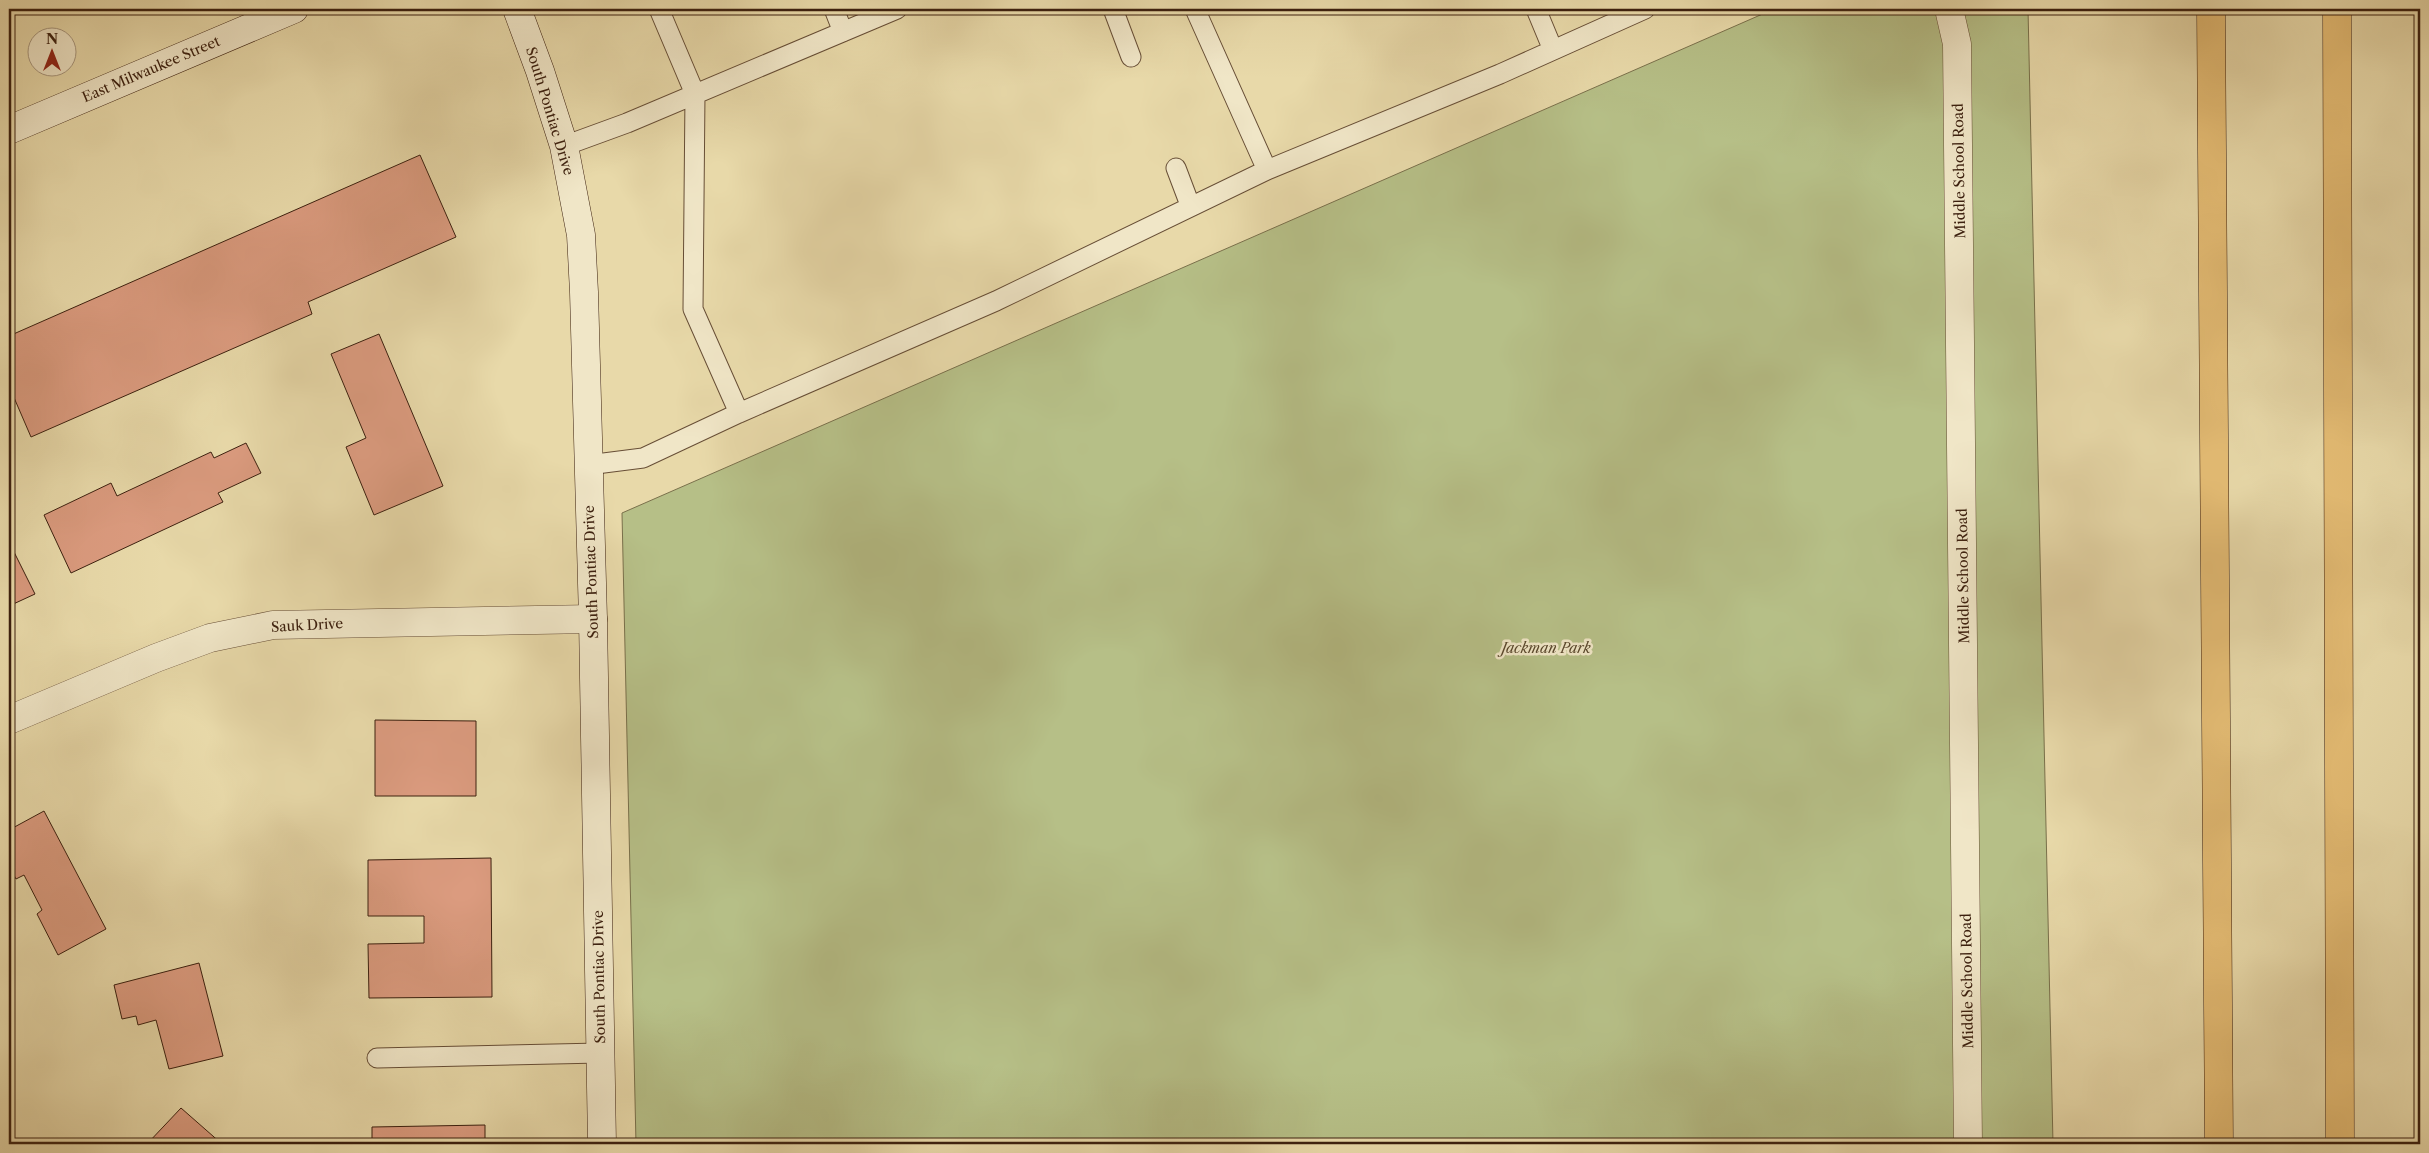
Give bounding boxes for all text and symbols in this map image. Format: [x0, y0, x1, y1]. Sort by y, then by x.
north arrow [28, 28, 78, 78]
text: N [46, 30, 58, 48]
street label: East Milwaukee Street [79, 32, 223, 106]
street label: South Pontiac Drive [522, 45, 578, 178]
street label: Middle School Road [1949, 103, 1969, 239]
street label: South Pontiac Drive [580, 505, 602, 639]
street label: Middle School Road [1953, 508, 1973, 644]
street label: Sauk Drive [270, 614, 344, 636]
park label: Jackman Park [1497, 639, 1591, 657]
street label: South Pontiac Drive [589, 910, 609, 1044]
street label: Middle School Road [1957, 913, 1977, 1049]

